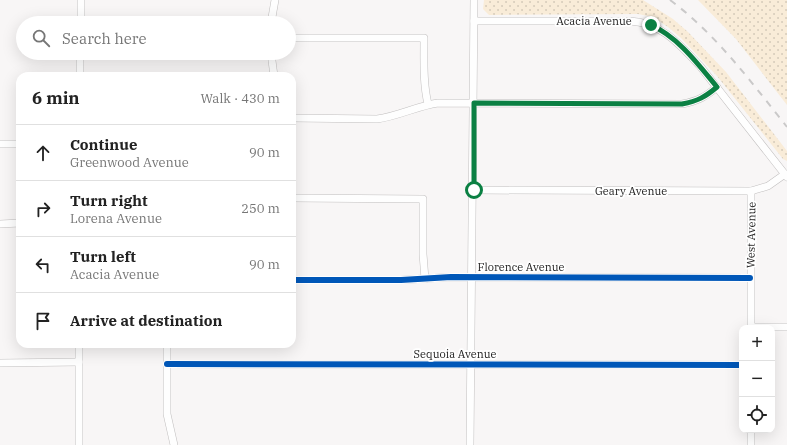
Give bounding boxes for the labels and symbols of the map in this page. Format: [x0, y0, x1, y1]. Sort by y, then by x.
street label: Acacia Avenue [556, 14, 632, 28]
route end [642, 16, 660, 34]
route start [465, 181, 483, 199]
street label: Geary Avenue [595, 184, 667, 198]
street label: West Avenue [743, 202, 759, 268]
street label: Florence Avenue [478, 260, 565, 274]
street label: Sequoia Avenue [414, 347, 496, 361]

